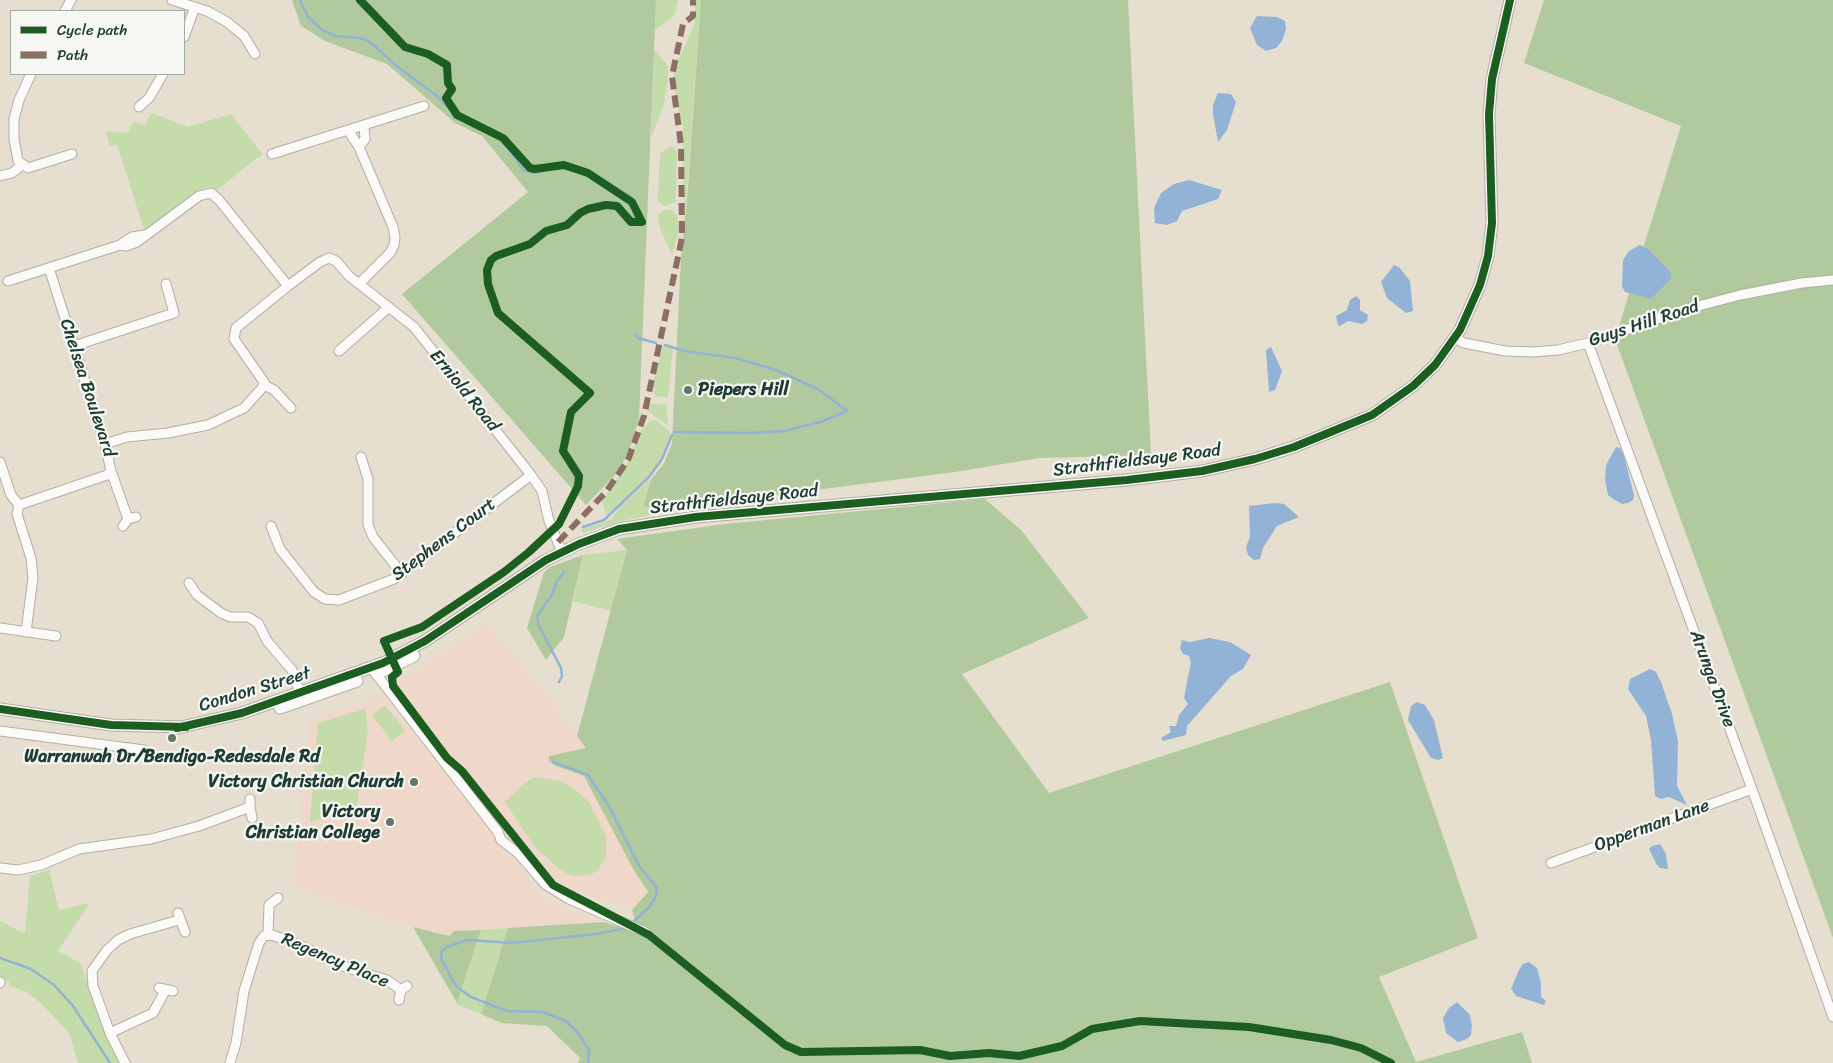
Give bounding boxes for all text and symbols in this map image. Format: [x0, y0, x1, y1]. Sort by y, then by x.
legend [10, 10, 185, 75]
text: Cycle path [57, 17, 127, 43]
text: Path [57, 42, 88, 68]
street label: Guys Hill Road [1586, 296, 1702, 352]
street label: Chelsea Boulevard [55, 316, 119, 460]
street label: Erniold Road [424, 346, 504, 436]
place label: Piepers Hill [698, 379, 789, 401]
marker: Piepers Hill [682, 384, 694, 396]
street label: Strathfieldsaye Road [1052, 440, 1222, 482]
street label: Strathfieldsaye Road [649, 480, 819, 520]
street label: Stephens Court [388, 494, 500, 586]
street label: Arunga Drive [1684, 627, 1740, 731]
street label: Condon Street [197, 663, 313, 717]
marker: Warranwah Dr/Bendigo-Redesdale Rd [166, 732, 178, 744]
place label: Warranwah Dr/Bendigo-Redesdale Rd [24, 746, 320, 768]
place label: Victory Christian Church [208, 771, 404, 793]
marker: Victory Christian Church [408, 776, 420, 788]
street label: Opperman Lane [1592, 795, 1712, 857]
place label: Victory Christian College [246, 801, 380, 844]
marker: Victory Christian College [384, 816, 396, 828]
street label: Regency Place [278, 929, 392, 993]

